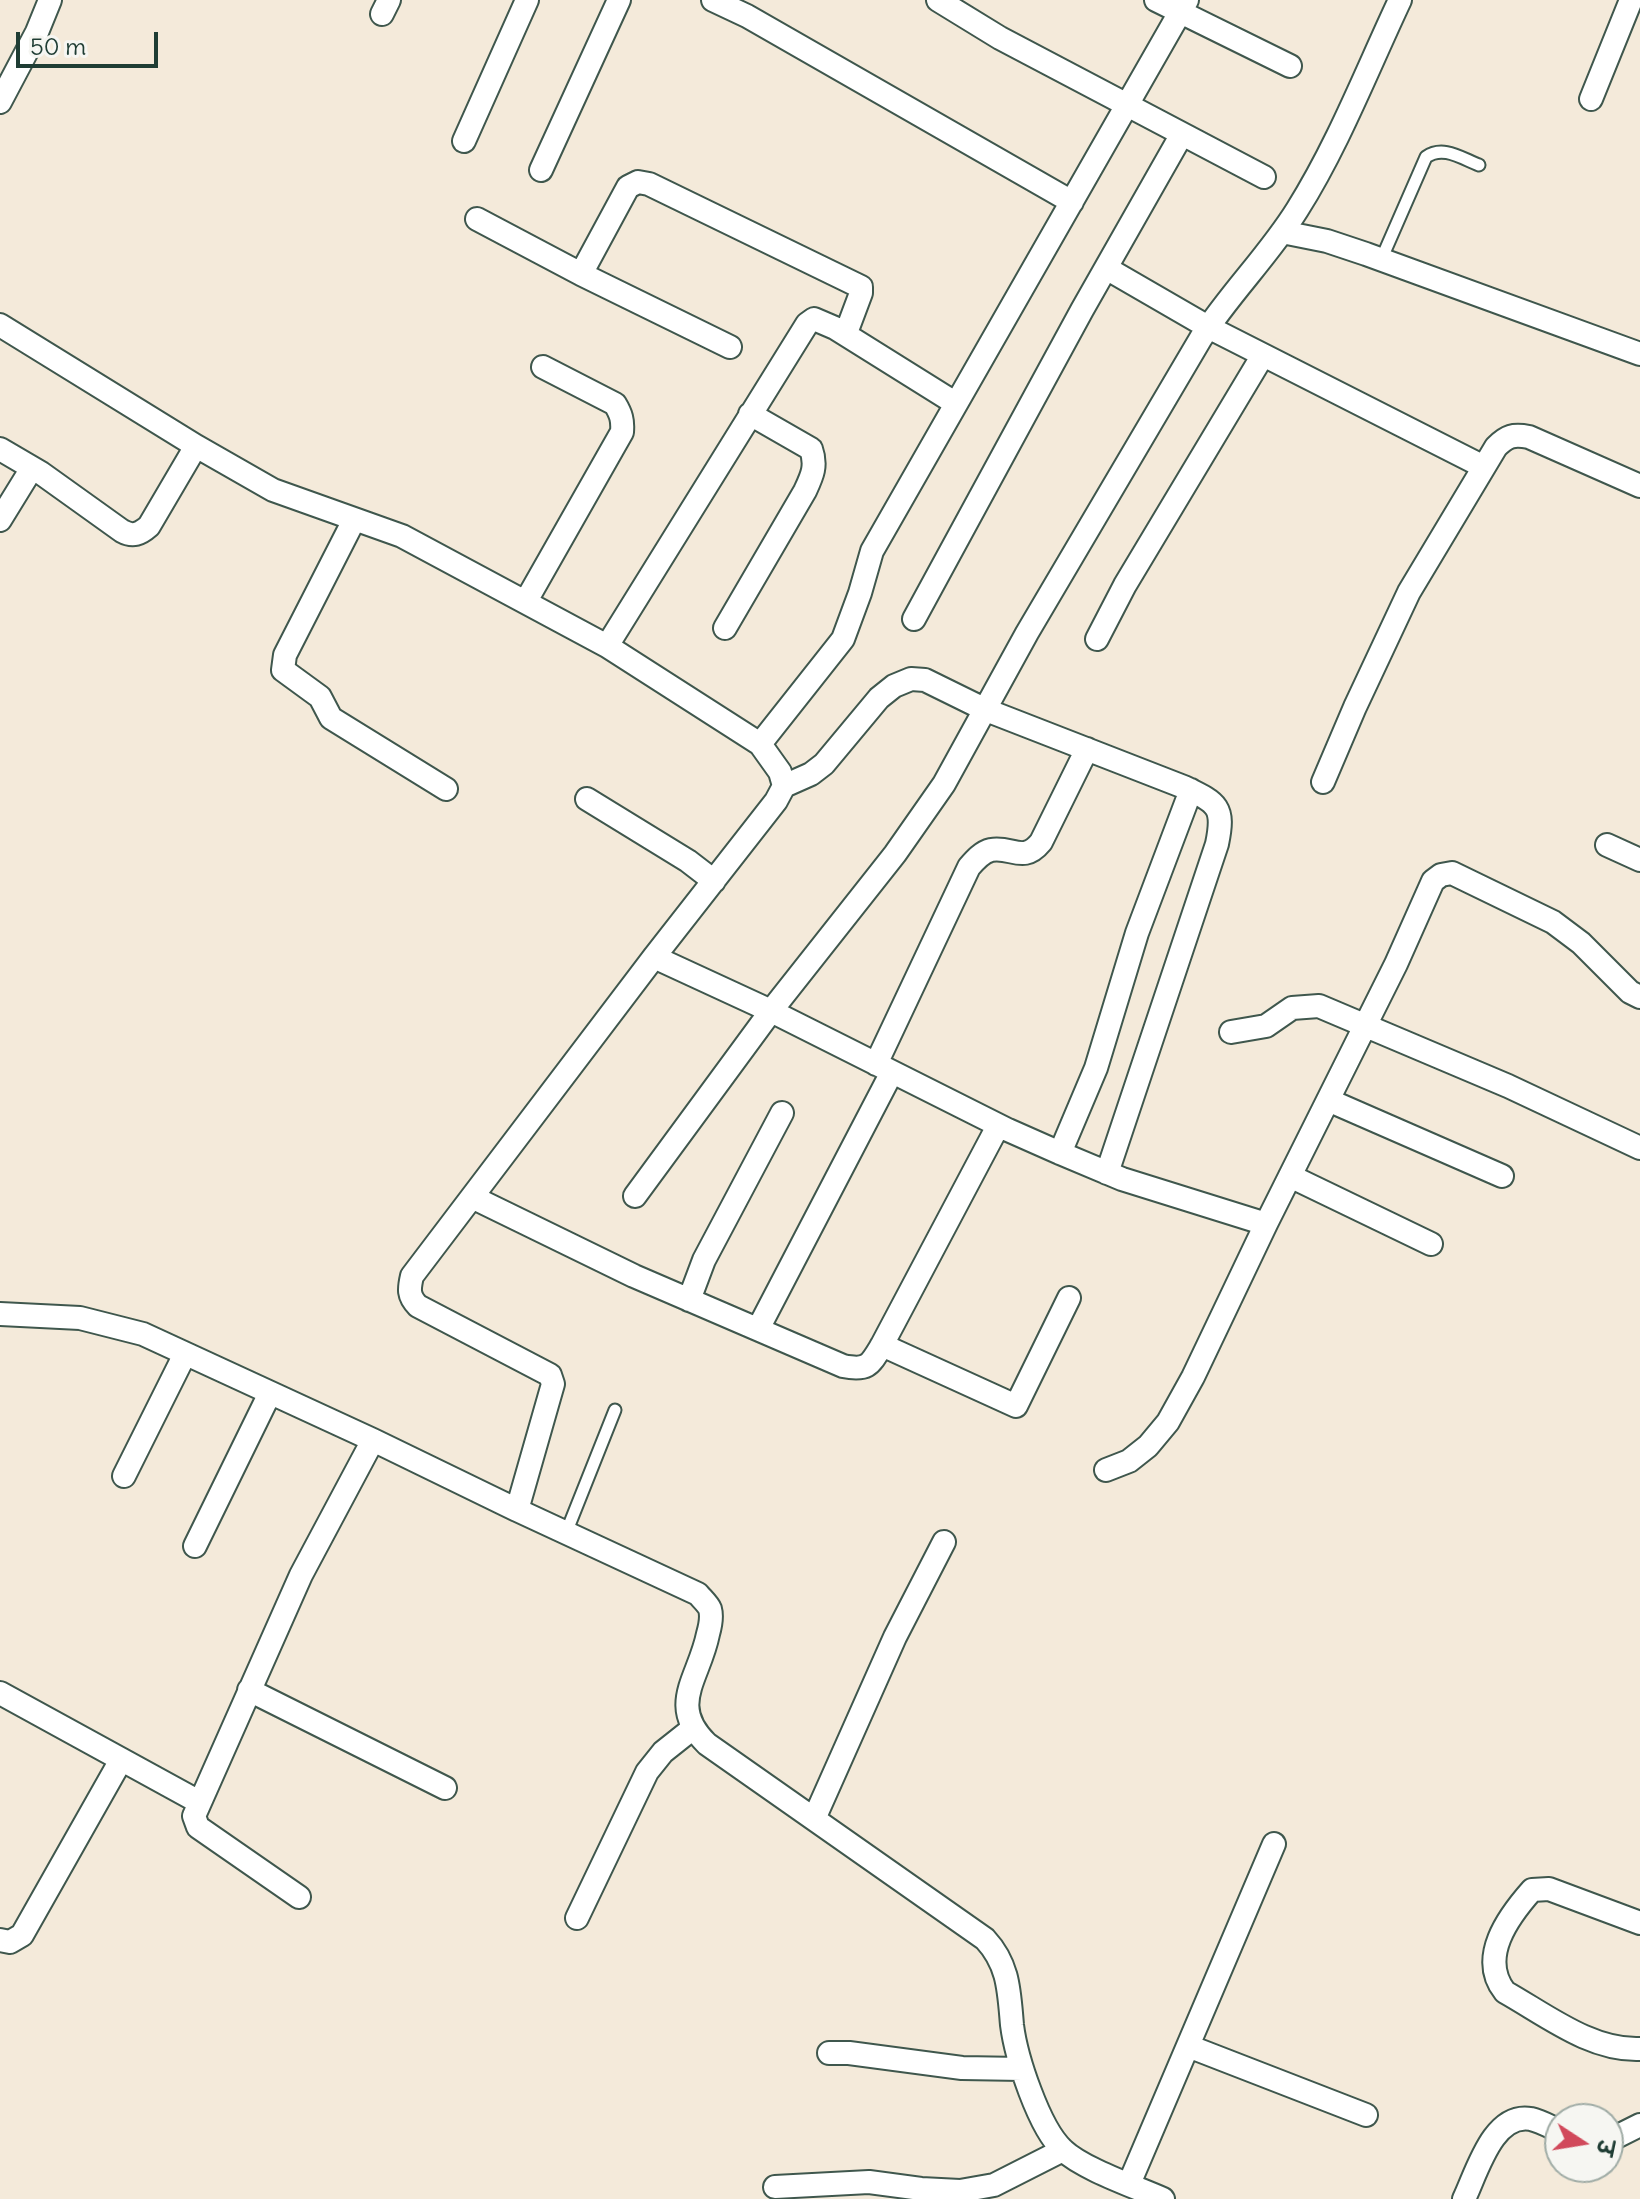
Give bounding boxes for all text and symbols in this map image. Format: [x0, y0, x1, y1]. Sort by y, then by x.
scale bar [20, 16, 162, 66]
text: 50 m [30, 31, 86, 61]
north arrow [1544, 2103, 1624, 2183]
text: उ [1590, 2137, 1621, 2158]

